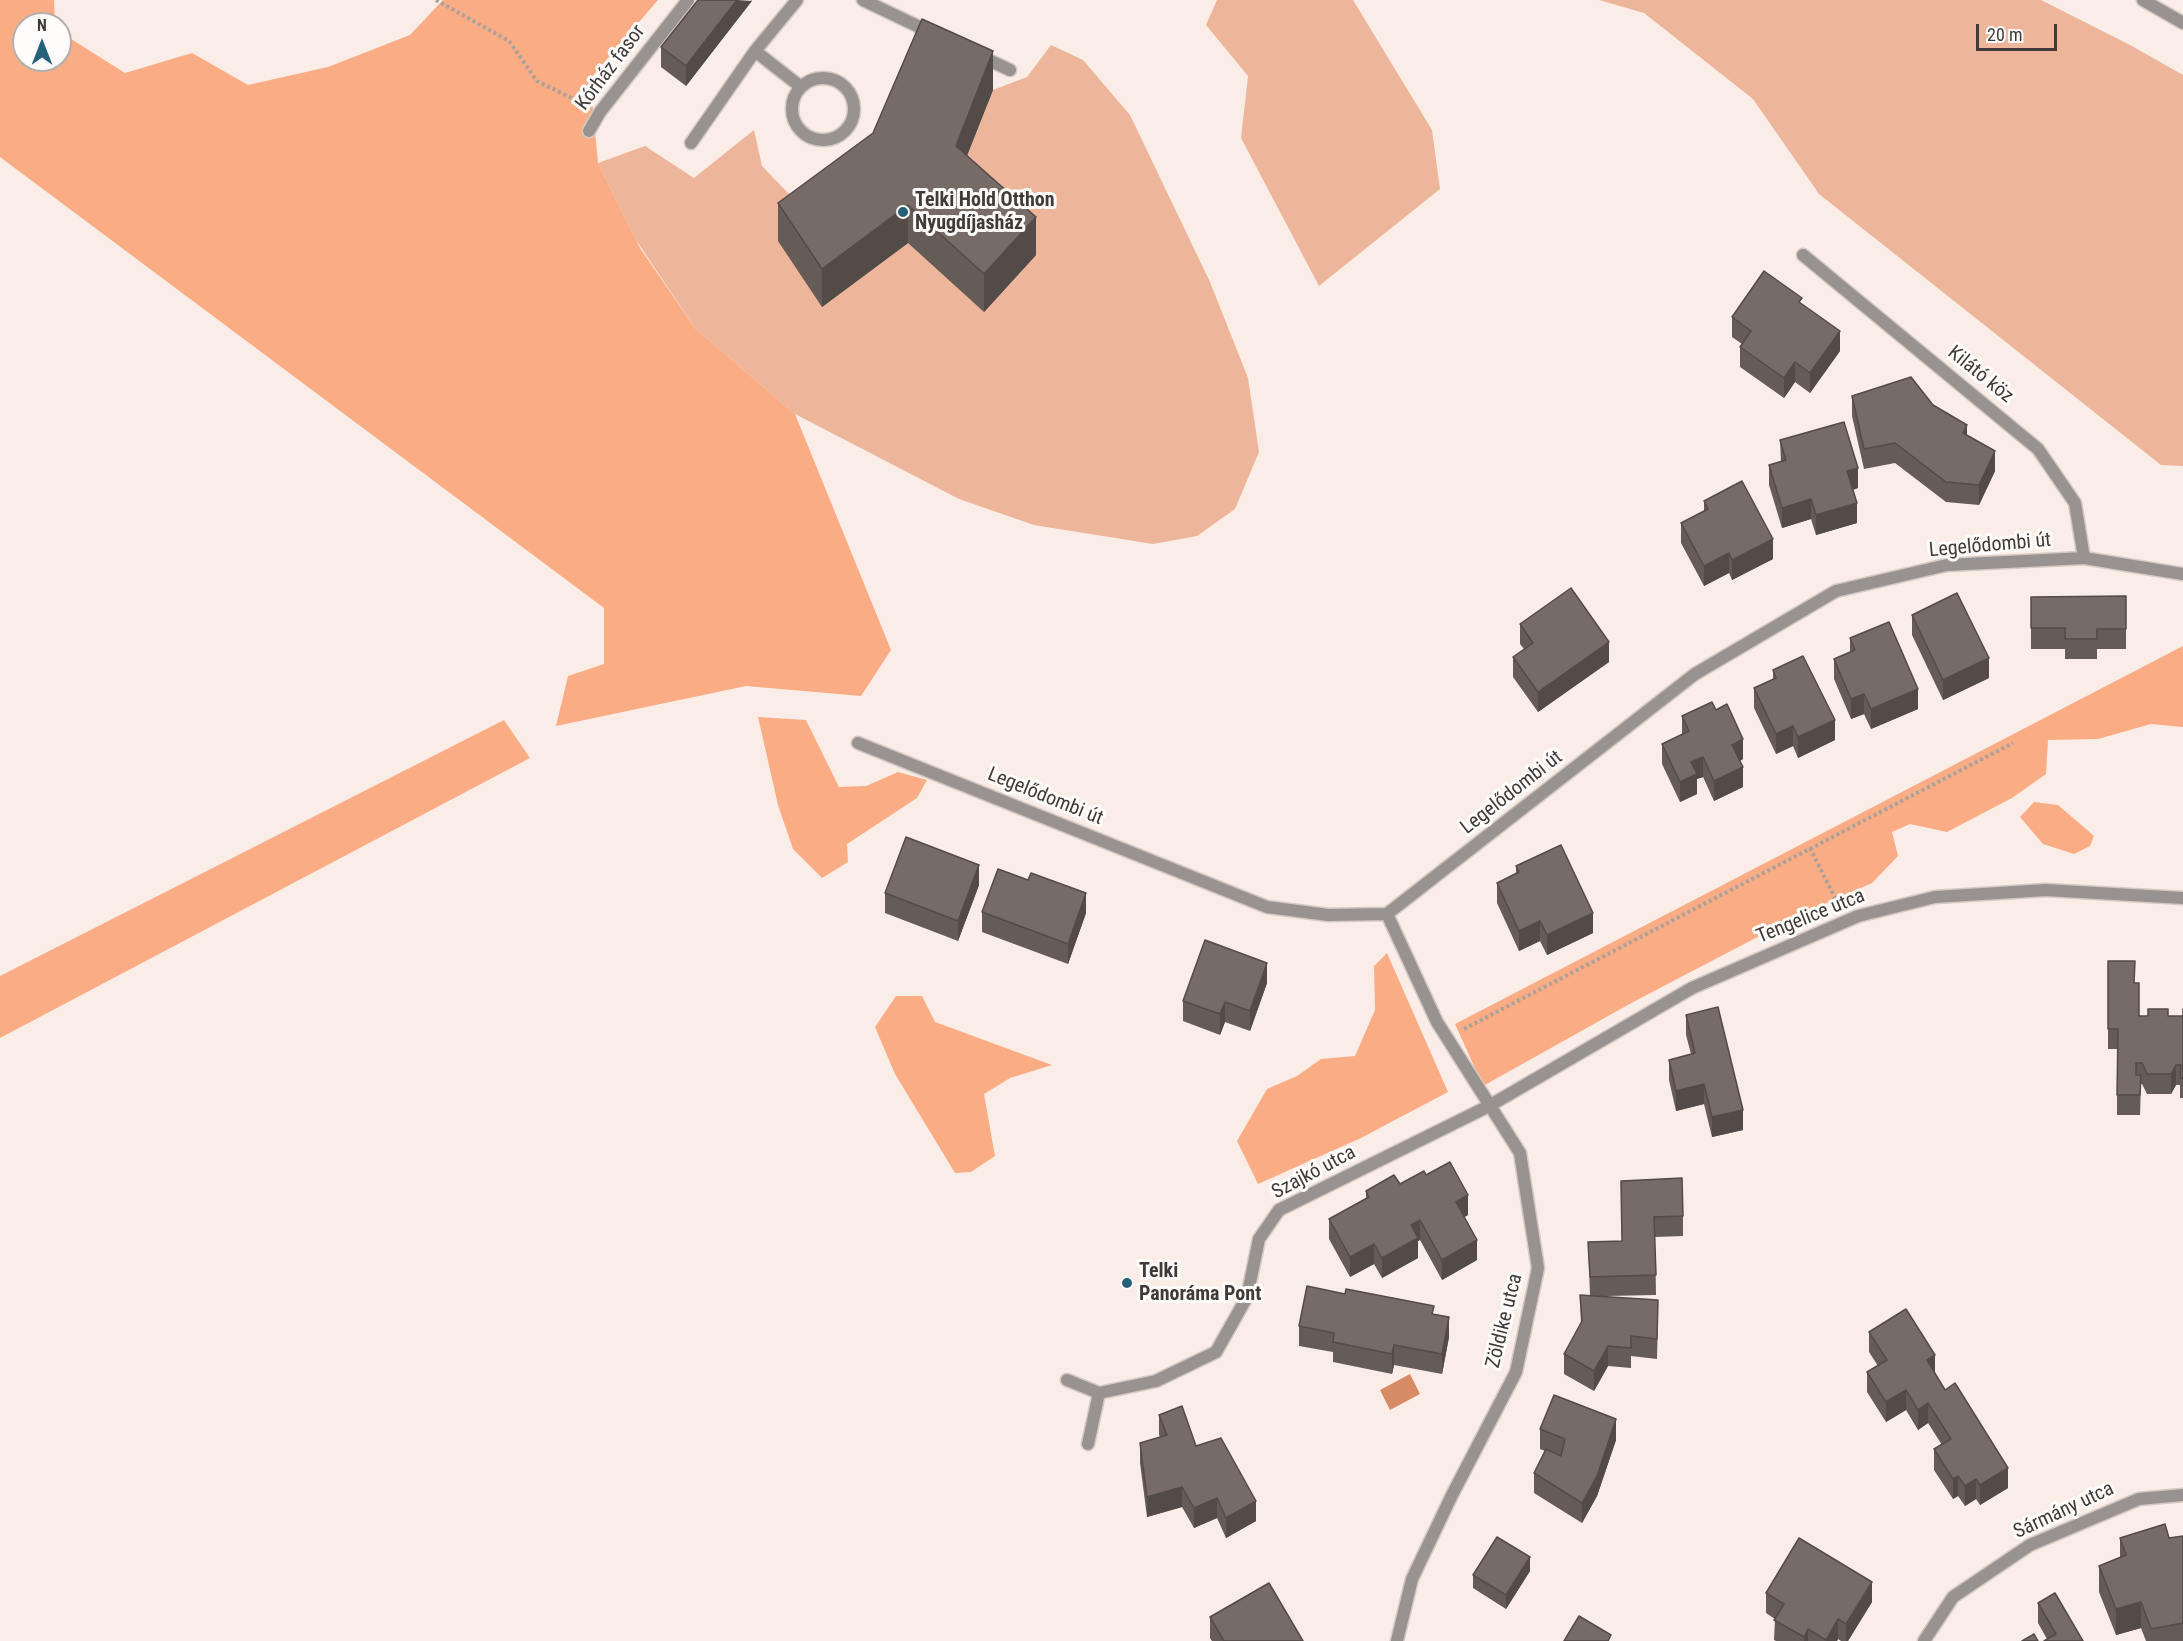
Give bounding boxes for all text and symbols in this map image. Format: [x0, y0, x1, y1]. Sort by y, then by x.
north arrow [12, 12, 72, 72]
scale bar [1979, 12, 2060, 50]
text: N [37, 16, 47, 35]
street label: Kórház fasor [571, 21, 651, 115]
text: 20 m [1987, 24, 2022, 45]
place label: Telki Hold Otthon Nyugdíjasház [915, 189, 1055, 236]
marker: Telki Hold Otthon Nyugdíjasház [896, 205, 910, 219]
street label: Kilátó köz [1942, 341, 2018, 409]
street label: Legelődombi út [1928, 529, 2052, 563]
street label: Legelődombi út [1456, 746, 1568, 840]
street label: Legelődombi út [984, 763, 1106, 831]
street label: Tengelice utca [1753, 884, 1869, 950]
street label: Szajkó utca [1268, 1141, 1360, 1205]
place label: Telki Panoráma Pont [1139, 1260, 1261, 1307]
street label: Zöldike utca [1482, 1271, 1528, 1371]
marker: Telki Panoráma Pont [1120, 1276, 1134, 1290]
street label: Sármány utca [2010, 1477, 2118, 1545]

